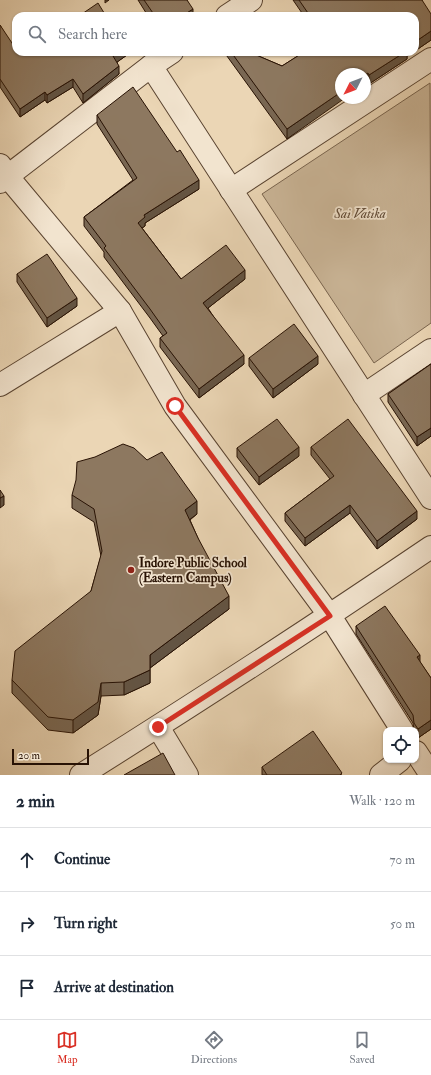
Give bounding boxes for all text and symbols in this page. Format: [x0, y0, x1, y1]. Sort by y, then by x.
search box [12, 12, 419, 56]
icon: search [26, 23, 48, 45]
text: Search here [58, 25, 127, 44]
north arrow [335, 68, 371, 104]
park label: Sai Vatika [333, 206, 386, 222]
route start [166, 397, 184, 415]
place label: Indore Public School (Eastern Campus) [139, 555, 248, 587]
marker: Indore Public School (Eastern Campus) [126, 565, 136, 575]
route end [149, 718, 167, 736]
map controls [383, 727, 419, 763]
button: locate [383, 727, 419, 763]
scale bar [12, 747, 89, 766]
text: 20 m [18, 749, 40, 762]
text: 2 min [16, 791, 55, 812]
text: Walk · 120 m [349, 793, 415, 809]
icon: ahead [16, 849, 38, 871]
text: Continue [54, 850, 110, 869]
text: 70 m [390, 852, 415, 868]
icon: right [16, 913, 38, 935]
text: Turn right [54, 914, 117, 933]
text: 50 m [390, 916, 415, 932]
icon: arrive [16, 977, 38, 999]
text: Arrive at destination [54, 978, 174, 997]
tab: Map [56, 1029, 78, 1066]
tab: Directions [191, 1029, 237, 1066]
tab: Saved [350, 1029, 375, 1066]

